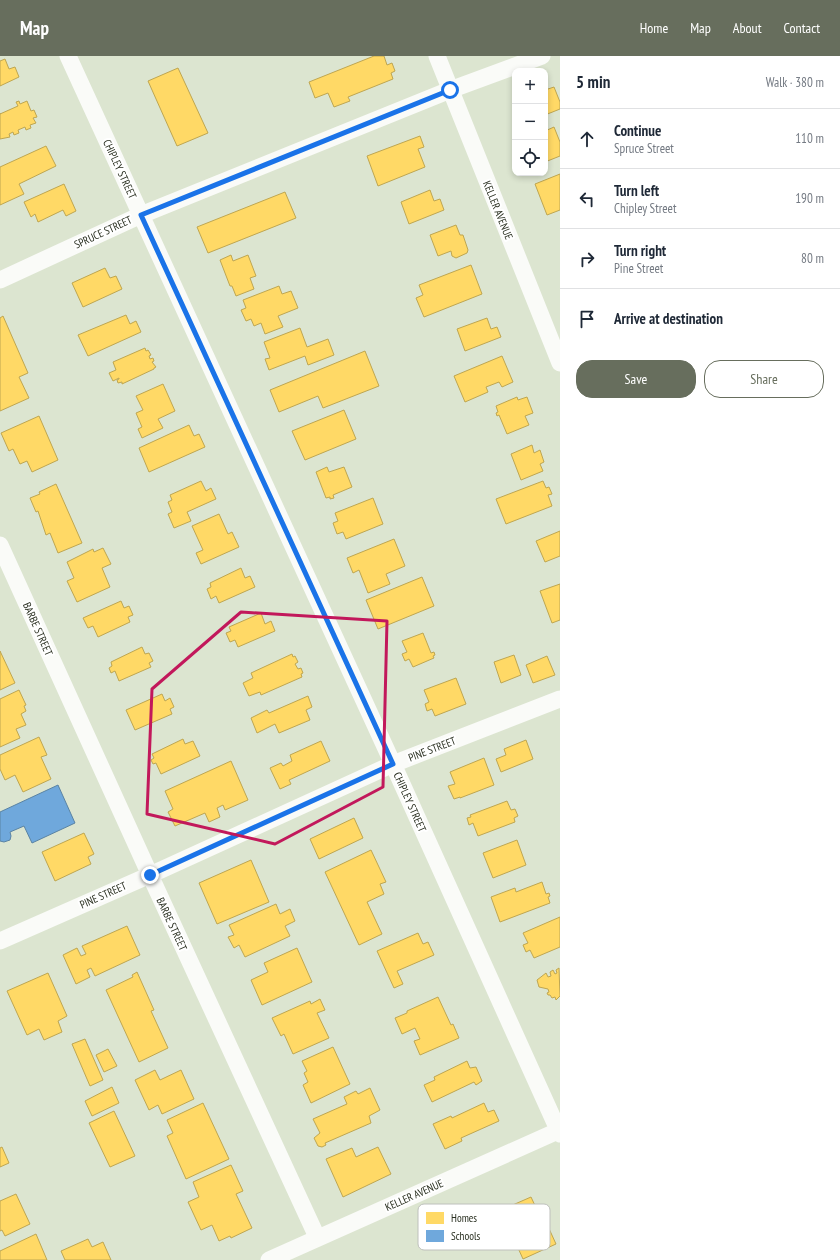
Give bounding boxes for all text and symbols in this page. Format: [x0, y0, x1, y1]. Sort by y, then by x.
text: Map [20, 16, 49, 40]
text: Home [640, 19, 668, 37]
text: Map [690, 19, 711, 37]
text: About [733, 19, 762, 37]
text: Contact [784, 19, 820, 37]
map controls [512, 68, 548, 176]
button: + [512, 68, 548, 104]
text: 5 min [576, 71, 610, 93]
text: Walk · 380 m [766, 74, 824, 91]
route start [441, 81, 459, 99]
button: − [512, 104, 548, 140]
text: Continue [614, 121, 661, 140]
icon: ahead [576, 128, 598, 150]
text: 110 m [795, 130, 824, 147]
street label: CHIPLEY STREET [100, 137, 140, 201]
button: locate [512, 140, 548, 176]
text: Spruce Street [614, 140, 674, 157]
street label: KELLER AVENUE [480, 179, 516, 242]
text: Turn left [614, 181, 659, 200]
icon: left [576, 188, 598, 210]
text: 190 m [795, 190, 824, 207]
text: Chipley Street [614, 200, 677, 217]
street label: SPRUCE STREET [72, 213, 134, 251]
text: Turn right [614, 241, 666, 260]
icon: right [576, 248, 598, 270]
text: 80 m [801, 250, 824, 267]
text: Pine Street [614, 260, 663, 277]
icon: arrive [576, 308, 598, 330]
text: Arrive at destination [614, 309, 723, 328]
button: Save [576, 360, 696, 398]
button: Share [704, 360, 824, 398]
street label: BARBE STREET [20, 600, 56, 658]
street label: PINE STREET [406, 734, 458, 764]
street label: CHIPLEY STREET [391, 770, 429, 834]
route end [141, 866, 159, 884]
street label: PINE STREET [77, 878, 129, 912]
street label: BARBE STREET [154, 895, 190, 953]
street label: KELLER AVENUE [383, 1176, 446, 1214]
legend [418, 1204, 550, 1250]
text: Homes [451, 1211, 477, 1225]
text: Schools [451, 1229, 481, 1243]

